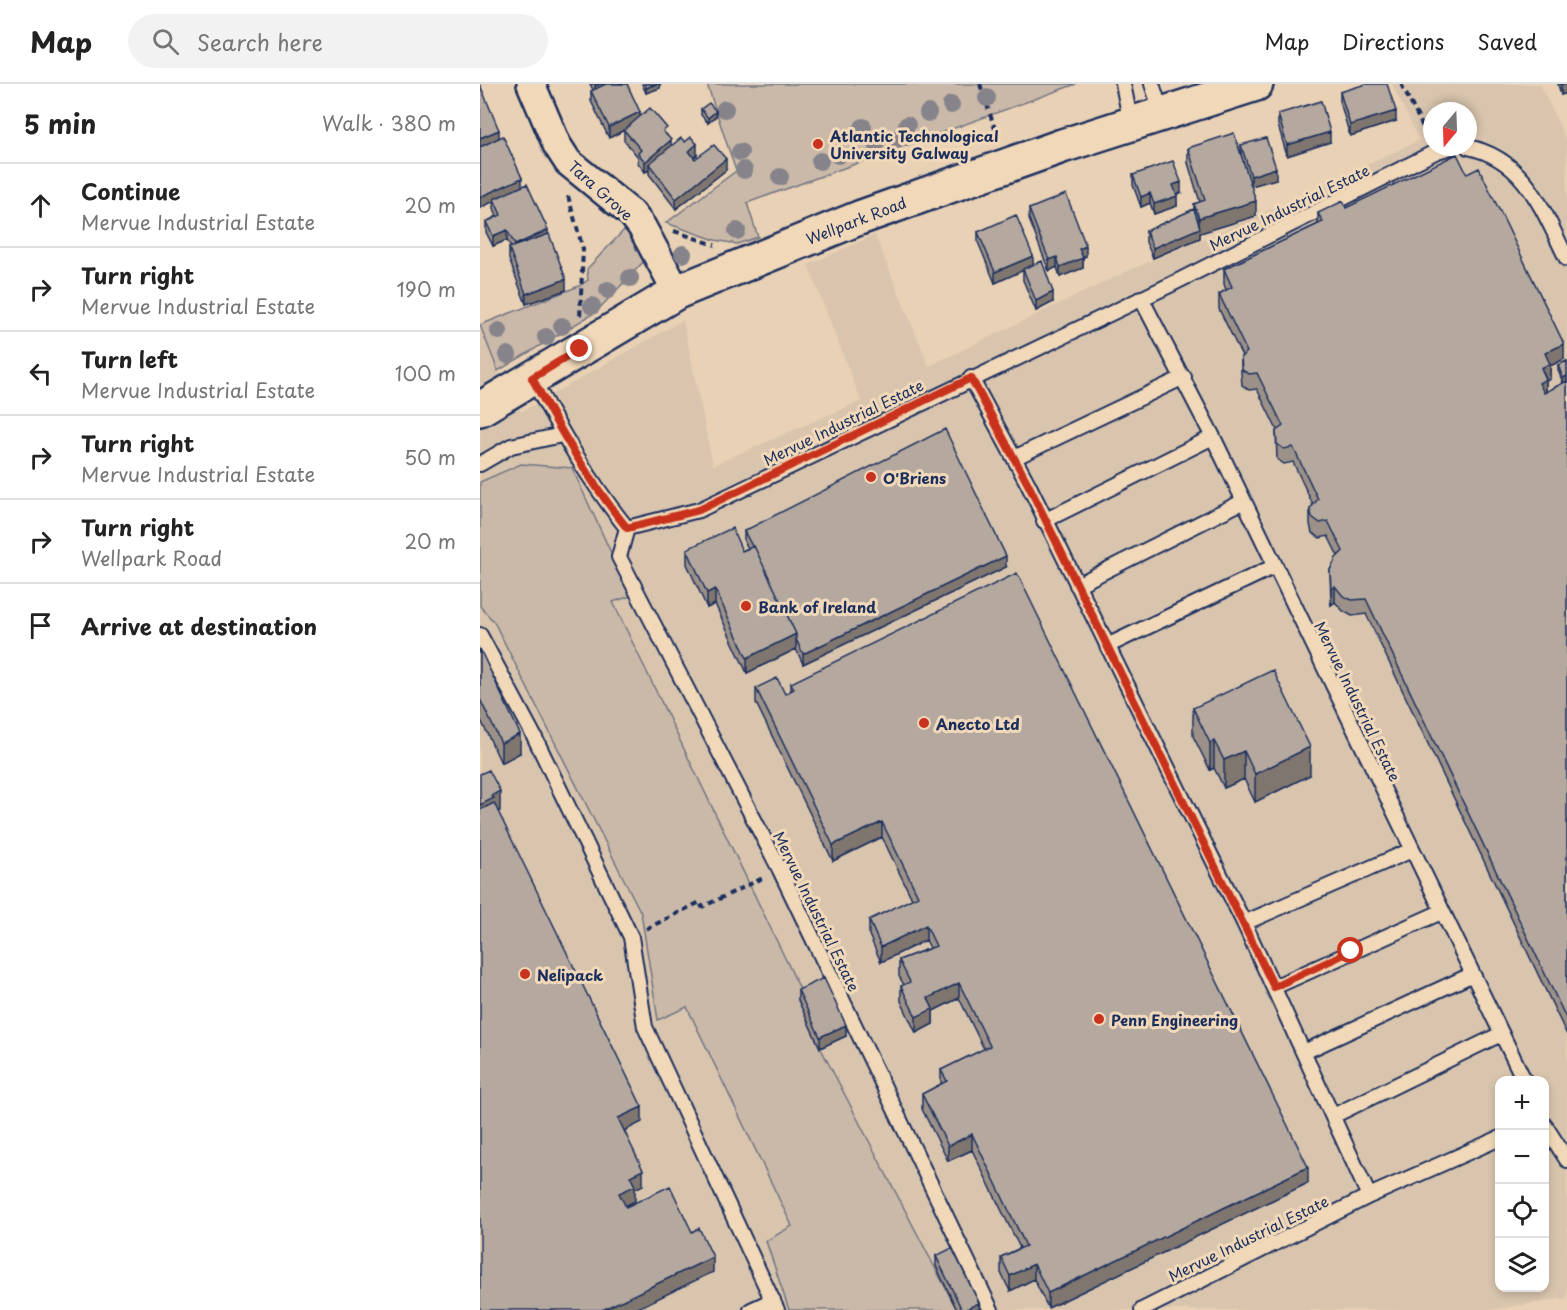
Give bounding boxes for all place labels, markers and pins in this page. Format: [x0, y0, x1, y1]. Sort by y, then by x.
place label: Atlantic Technological University Galway [829, 124, 999, 164]
marker: Atlantic Technological University Galway [811, 137, 825, 151]
place label: O'Briens [883, 466, 946, 489]
marker: O'Briens [864, 470, 878, 484]
place label: Bank of Ireland [758, 595, 876, 618]
marker: Bank of Ireland [739, 599, 753, 613]
place label: Anecto Ltd [936, 712, 1020, 735]
marker: Anecto Ltd [917, 716, 931, 730]
place label: Nelipack [537, 963, 603, 986]
marker: Nelipack [518, 967, 532, 981]
place label: Penn Engineering [1111, 1008, 1238, 1031]
marker: Penn Engineering [1092, 1012, 1106, 1026]

